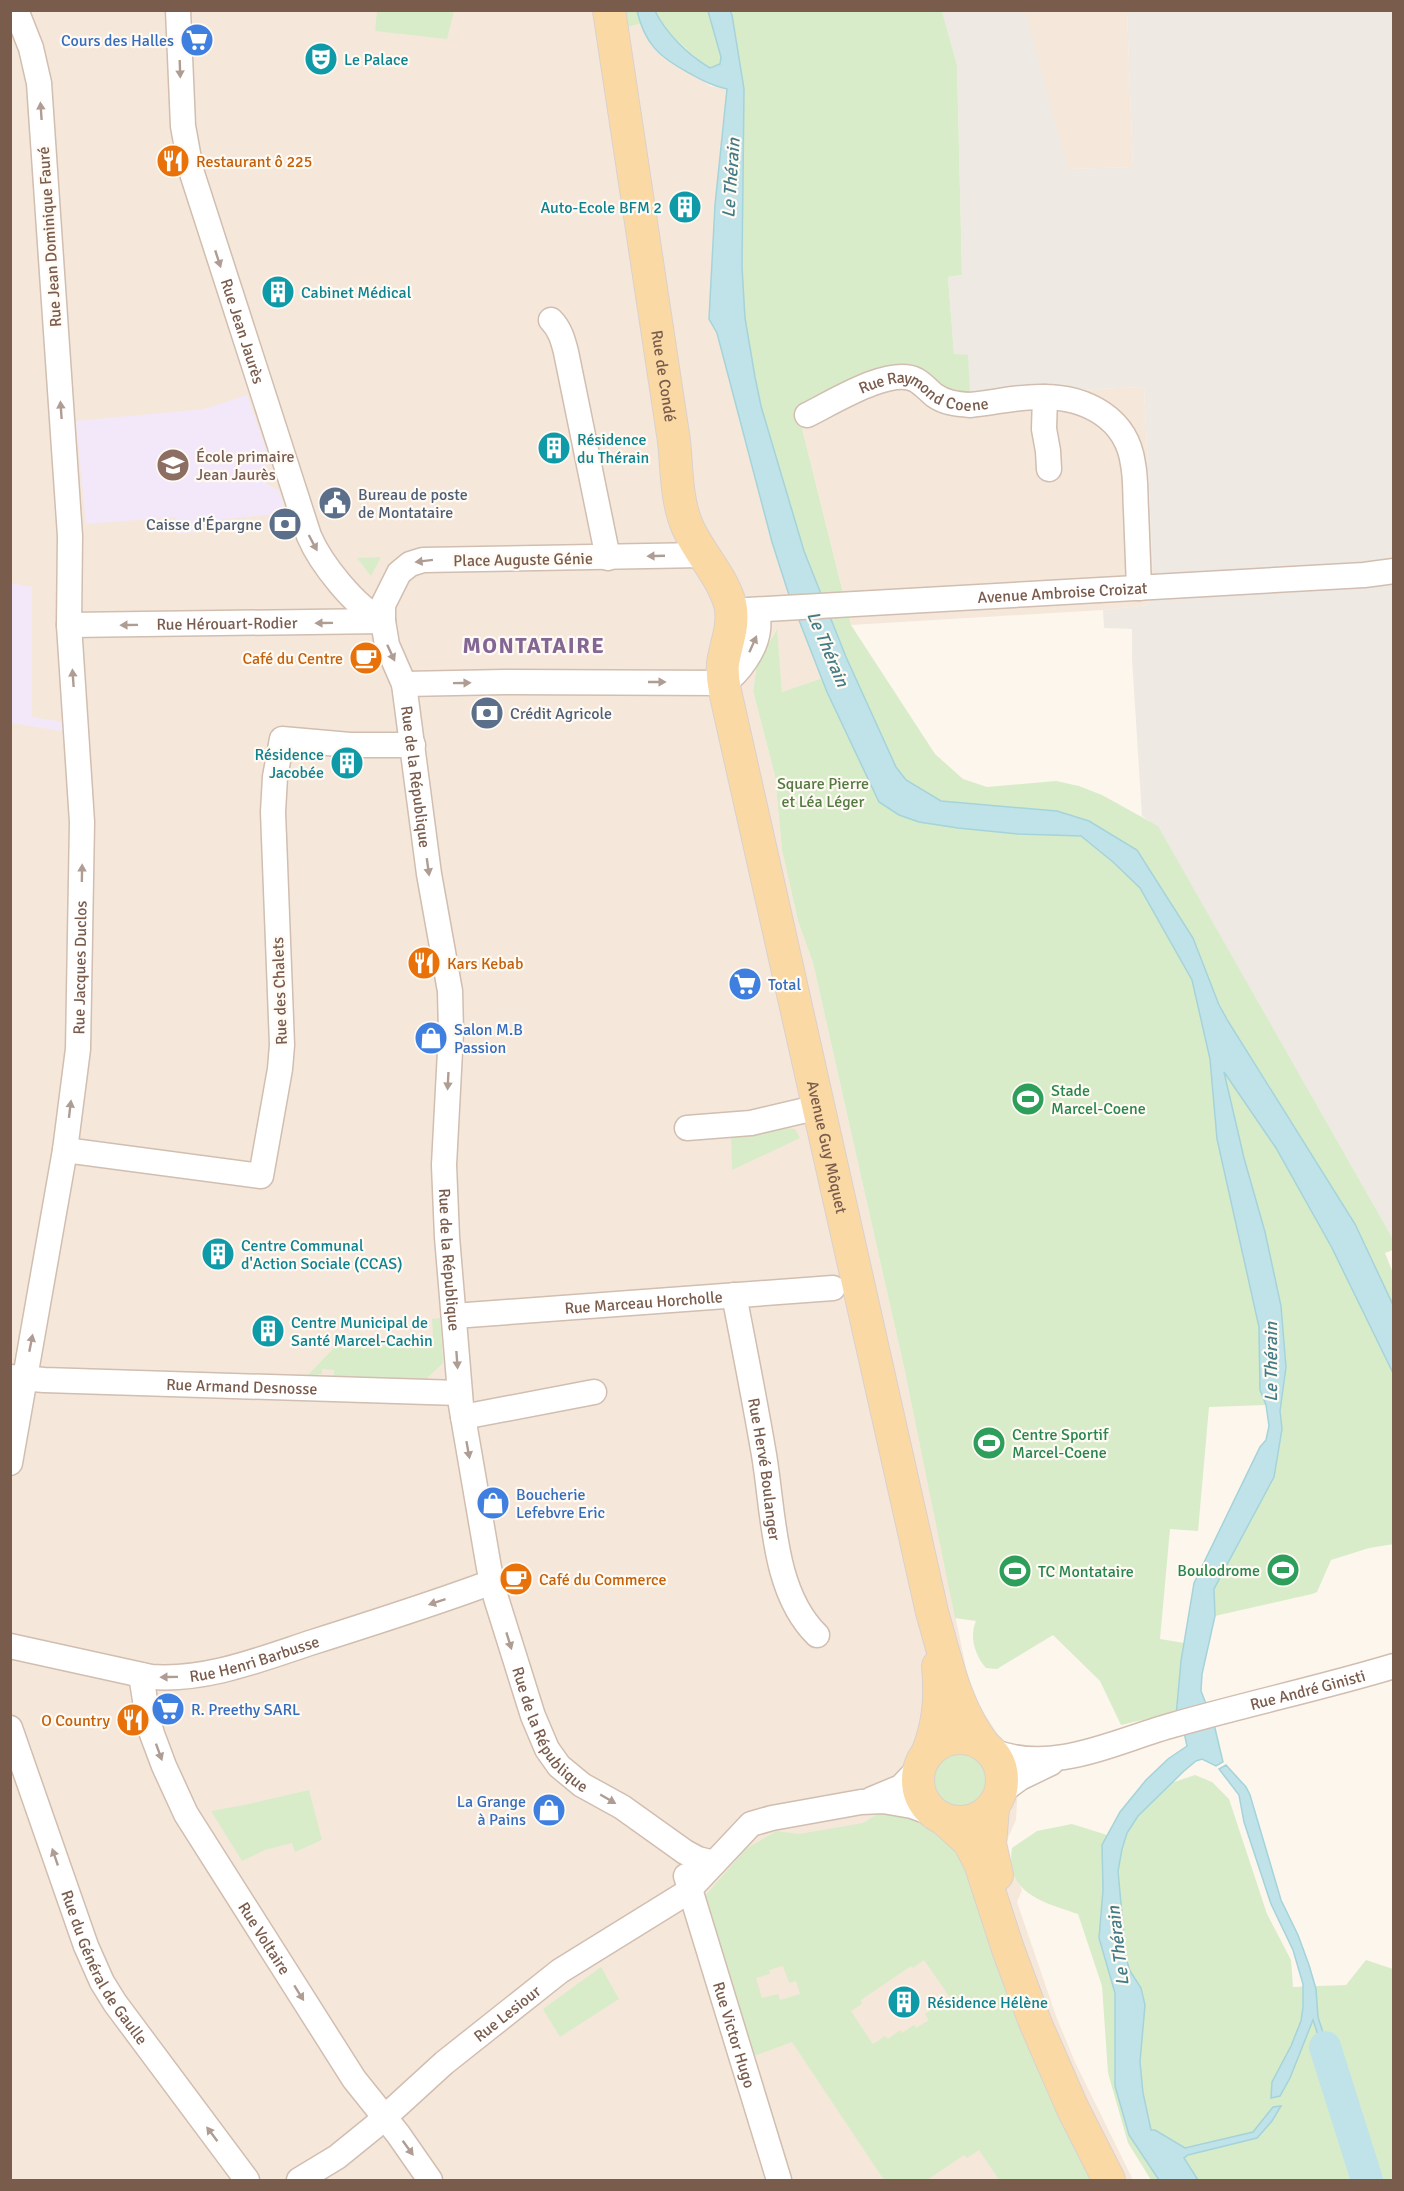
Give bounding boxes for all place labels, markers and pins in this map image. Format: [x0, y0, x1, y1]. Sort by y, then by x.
supermarket icon: Cours des Halles [179, 22, 215, 58]
place label: Cours des Halles [61, 31, 174, 51]
theatre icon: Le Palace [303, 41, 339, 77]
place label: Le Palace [344, 50, 409, 70]
restaurant icon: Restaurant ô 225 [155, 143, 191, 179]
place label: Restaurant ô 225 [196, 152, 312, 172]
building icon: Auto-Ecole BFM 2 [667, 189, 703, 225]
place label: Auto-Ecole BFM 2 [540, 198, 662, 218]
building icon: Cabinet Médical [260, 274, 296, 310]
place label: Cabinet Médical [301, 283, 412, 303]
building icon: Résidence du Thérain [536, 430, 572, 466]
place label: Résidence du Thérain [577, 430, 649, 468]
school or university icon: École primaire Jean Jaurès [155, 447, 191, 483]
place label: École primaire Jean Jaurès [196, 447, 295, 485]
public building icon: Bureau de poste de Montataire [317, 485, 353, 521]
place label: Bureau de poste de Montataire [358, 485, 468, 523]
bank icon: Caisse d'Épargne [267, 506, 303, 542]
place label: Caisse d'Épargne [146, 515, 262, 535]
cafe icon: Café du Centre [348, 640, 384, 676]
place label: Café du Centre [242, 649, 343, 669]
bank icon: Crédit Agricole [469, 695, 505, 731]
place label: Crédit Agricole [510, 704, 612, 724]
place label: Résidence Jacobée [255, 745, 324, 783]
building icon: Résidence Jacobée [329, 745, 365, 781]
restaurant icon: Kars Kebab [406, 945, 442, 981]
place label: Kars Kebab [447, 954, 523, 974]
supermarket icon: Total [727, 966, 763, 1002]
place label: Total [768, 975, 801, 995]
shop icon: Salon M.B Passion [413, 1020, 449, 1056]
place label: Salon M.B Passion [454, 1020, 523, 1058]
sports icon: Stade Marcel-Coene [1010, 1081, 1046, 1117]
place label: Stade Marcel-Coene [1051, 1081, 1146, 1119]
building icon: Centre Communal d'Action Sociale (CCAS) [200, 1236, 236, 1272]
place label: Centre Communal d'Action Sociale (CCAS) [241, 1236, 403, 1274]
building icon: Centre Municipal de Santé Marcel-Cachin [250, 1313, 286, 1349]
place label: Centre Municipal de Santé Marcel-Cachin [291, 1313, 433, 1351]
sports icon: Centre Sportif Marcel-Coene [971, 1425, 1007, 1461]
place label: Centre Sportif Marcel-Coene [1012, 1425, 1109, 1463]
shop icon: Boucherie Lefebvre Eric [475, 1485, 511, 1521]
place label: Boucherie Lefebvre Eric [516, 1485, 605, 1523]
sports icon: Boulodrome [1265, 1552, 1301, 1588]
sports icon: TC Montataire [997, 1553, 1033, 1589]
cafe icon: Café du Commerce [498, 1561, 534, 1597]
place label: Boulodrome [1177, 1561, 1260, 1581]
place label: TC Montataire [1038, 1562, 1134, 1582]
place label: Café du Commerce [539, 1570, 667, 1590]
supermarket icon: R. Preethy SARL [150, 1691, 186, 1727]
place label: R. Preethy SARL [191, 1700, 300, 1720]
restaurant icon: O Country [115, 1702, 151, 1738]
place label: O Country [41, 1711, 111, 1731]
place label: La Grange à Pains [457, 1792, 526, 1830]
shop icon: La Grange à Pains [531, 1792, 567, 1828]
building icon: Résidence Hélène [886, 1984, 922, 2020]
place label: Résidence Hélène [927, 1993, 1048, 2013]

